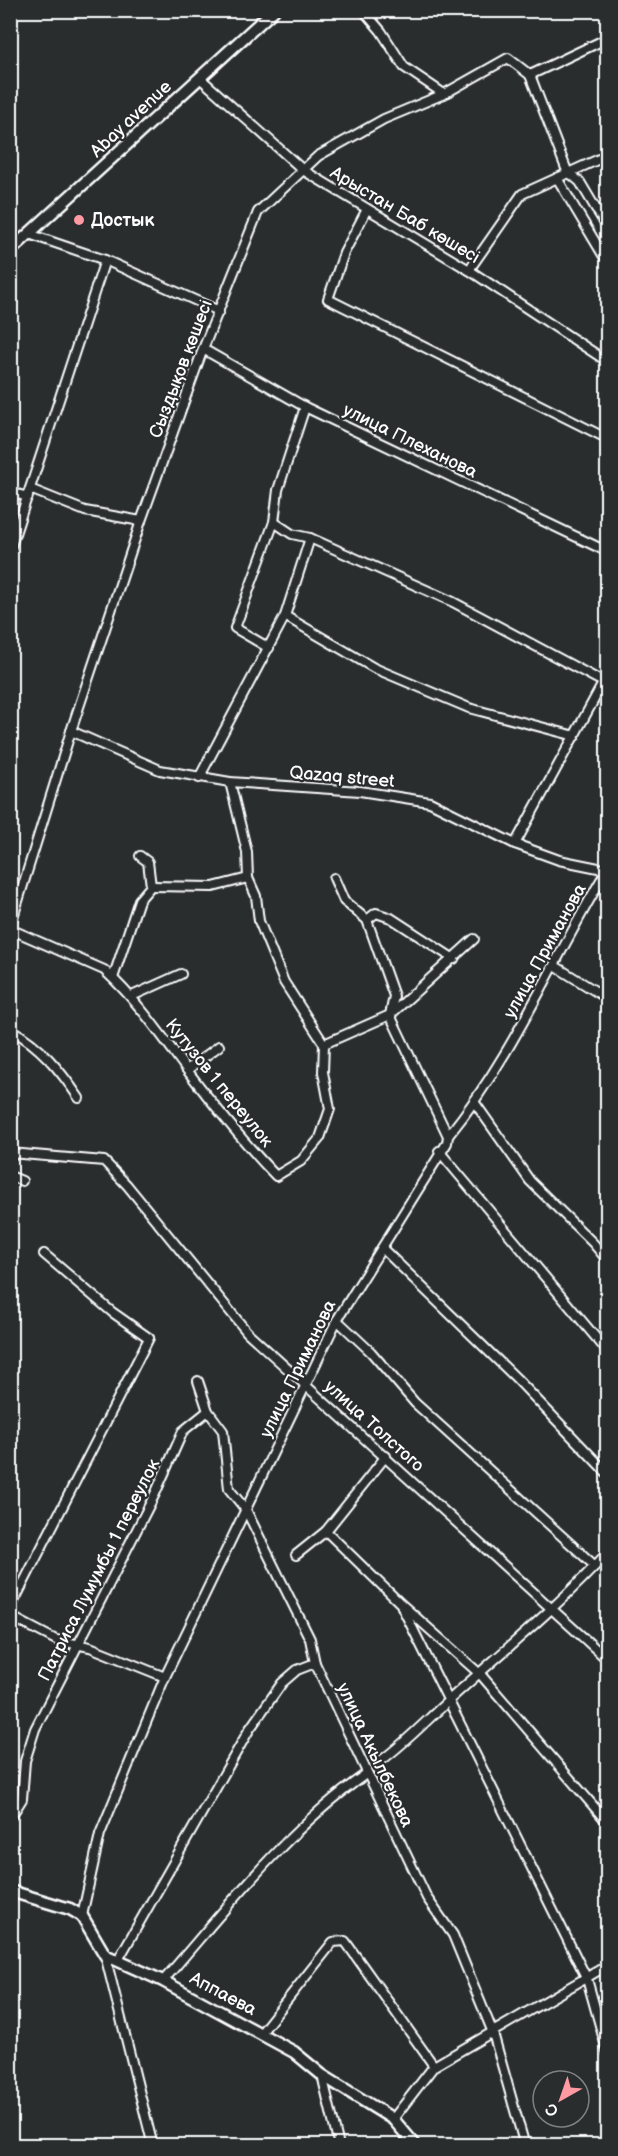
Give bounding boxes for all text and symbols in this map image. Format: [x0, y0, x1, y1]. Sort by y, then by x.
street label: Abay avenue [86, 76, 176, 162]
street label: Арыстан Баб көшесі [326, 161, 484, 268]
place label: Достык [91, 210, 154, 231]
marker: Достык [72, 213, 86, 227]
street label: Сыздықов көшесі [145, 297, 217, 441]
street label: улица Плеханова [339, 399, 481, 483]
street label: Qazaq street [288, 762, 396, 792]
street label: улица Приманова [499, 880, 591, 1022]
street label: Кутузов 1 переулок [161, 1015, 277, 1152]
street label: улица Приманова [256, 1296, 341, 1441]
street label: улица Толстого [320, 1376, 428, 1476]
street label: Патриса Лумумбы 1 переулок [34, 1455, 164, 1685]
street label: улица Акылбекова [332, 1679, 418, 1831]
street label: Аппаева [185, 1967, 260, 2020]
north arrow [531, 2069, 591, 2129]
text: С [542, 2098, 563, 2120]

